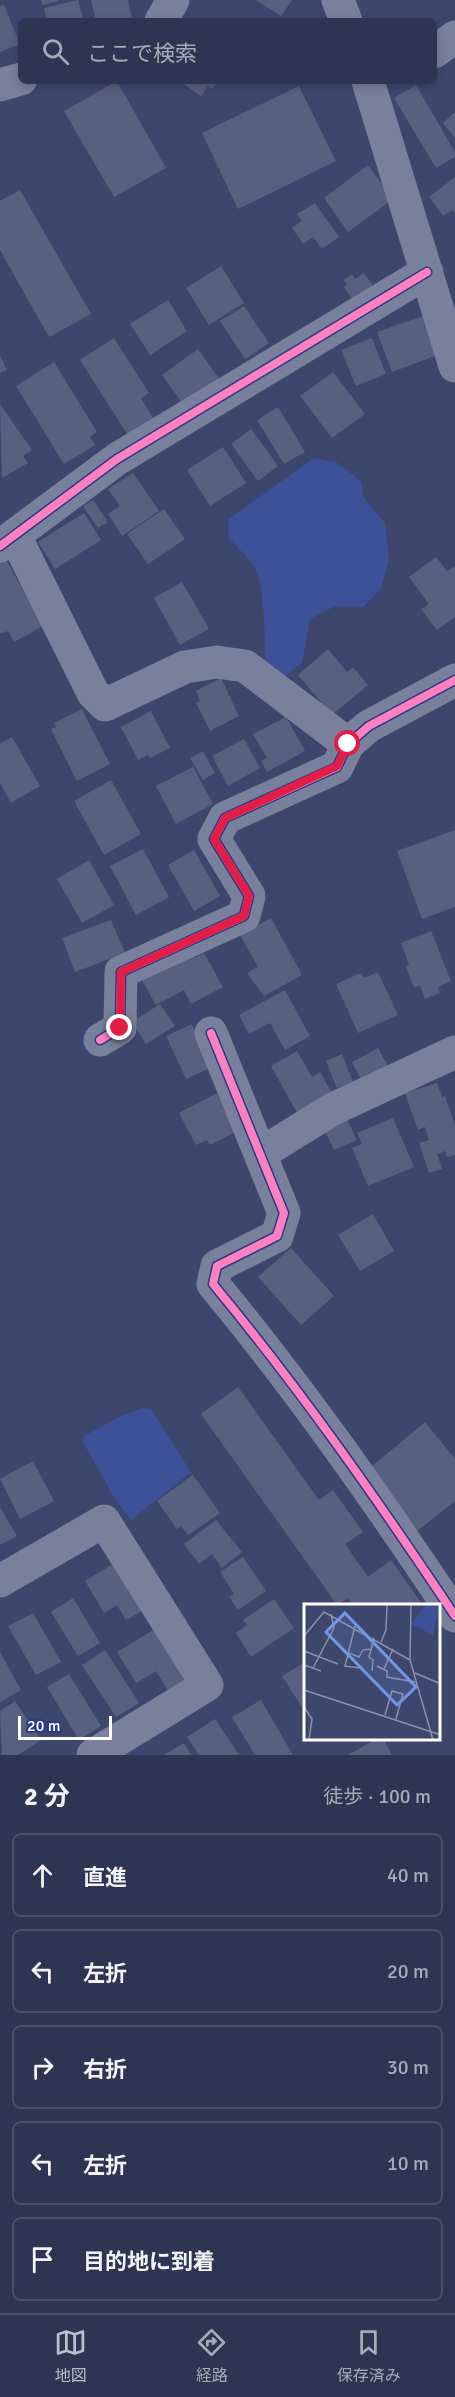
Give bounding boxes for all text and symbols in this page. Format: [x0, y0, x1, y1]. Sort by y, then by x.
search box [18, 18, 437, 84]
icon: search [39, 35, 72, 68]
text: ここで検索 [87, 40, 197, 67]
route start [334, 730, 360, 756]
route end [106, 1014, 132, 1040]
inset map [304, 1604, 440, 1740]
scale bar [18, 1713, 112, 1740]
text: 20 m [27, 1716, 61, 1736]
text: 2 分 [24, 1781, 70, 1813]
text: 徒歩 · 100 m [323, 1784, 431, 1809]
icon: ahead [26, 1859, 59, 1892]
text: 40 m [387, 1863, 429, 1888]
text: 直進 [83, 1864, 127, 1891]
icon: left [26, 1955, 59, 1988]
text: 20 m [387, 1959, 429, 1984]
text: 左折 [83, 1960, 127, 1987]
icon: right [26, 2051, 59, 2084]
text: 30 m [387, 2055, 429, 2080]
text: 右折 [83, 2056, 127, 2083]
icon: left [26, 2147, 59, 2180]
text: 10 m [387, 2151, 429, 2176]
text: 左折 [83, 2152, 127, 2179]
icon: arrive [26, 2243, 59, 2276]
text: 目的地に到着 [83, 2248, 215, 2275]
tab: 地図 [54, 2326, 87, 2386]
tab: 経路 [195, 2326, 228, 2386]
tab: 保存済み [337, 2326, 401, 2386]

